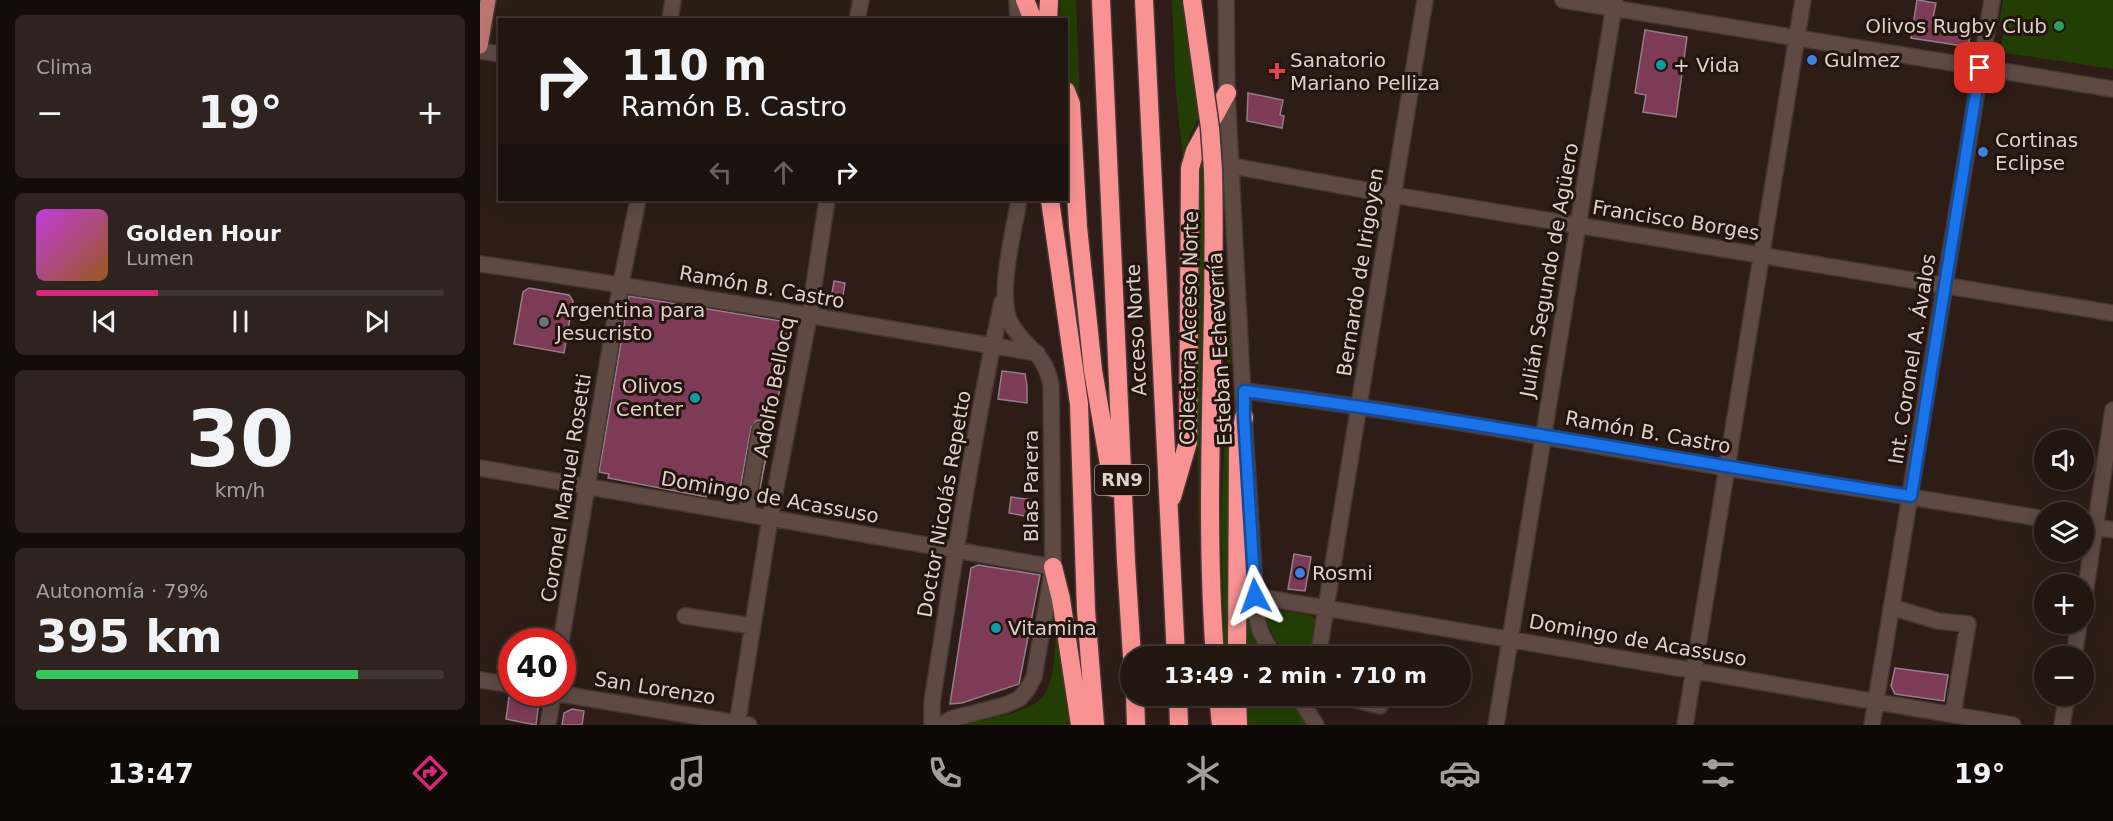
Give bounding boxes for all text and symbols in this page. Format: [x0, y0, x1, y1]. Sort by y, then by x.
place label: Olivos Rugby Club [1865, 14, 2047, 38]
marker: Olivos Rugby Club [2052, 19, 2066, 33]
text: 110 m [621, 41, 767, 90]
icon: right [522, 42, 600, 120]
pin [1954, 42, 2005, 93]
place label: Sanatorio Mariano Pelliza [1290, 48, 1440, 95]
place label: Gulmez [1824, 48, 1900, 72]
icon: arrive [1963, 51, 1996, 84]
place label: + Vida [1673, 53, 1740, 77]
marker: Gulmez [1805, 53, 1819, 67]
text: Clima [36, 55, 93, 79]
marker: + Vida [1654, 58, 1668, 72]
marker: Sanatorio Mariano Pelliza [1268, 62, 1286, 80]
text: 19° [197, 86, 283, 139]
text: Ramón B. Castro [621, 91, 847, 122]
text: − [36, 93, 64, 132]
text: + [416, 93, 444, 132]
place label: Cortinas Eclipse [1995, 128, 2078, 175]
street label: Julián Segundo de Agüero [1514, 141, 1583, 401]
marker: Cortinas Eclipse [1976, 145, 1990, 159]
icon: left [704, 156, 737, 189]
icon: ahead [767, 156, 800, 189]
icon: right [830, 156, 863, 189]
street label: Bernardo de Irigoyen [1332, 166, 1388, 378]
street label: Francisco Borges [1591, 195, 1761, 245]
street label: Colectora Acceso Norte [1175, 211, 1203, 445]
text: Golden Hour [126, 221, 281, 246]
text: Lumen [126, 246, 194, 270]
street label: Esteban Echeverría [1203, 252, 1237, 446]
street label: Int. Coronel A. Ávalos [1883, 252, 1941, 466]
street label: Ramón B. Castro [677, 261, 847, 313]
street label: Acceso Norte [1121, 263, 1151, 397]
place label: Argentina para Jesucristo [554, 298, 705, 345]
icon: previous [88, 305, 121, 338]
icon: pause [224, 305, 257, 338]
icon: next [360, 305, 393, 338]
marker: Argentina para Jesucristo [537, 315, 551, 329]
street label: Adolfo Bellocq [749, 315, 799, 459]
street label: Coronel Manuel Rosetti [536, 372, 596, 604]
place label: Olivos Center [616, 374, 684, 421]
street label: Doctor Nicolás Repetto [912, 389, 976, 619]
marker: Olivos Center [688, 391, 702, 405]
text: 30 [186, 394, 294, 484]
street label: Ramón B. Castro [1563, 406, 1733, 458]
street label: Blas Parera [1019, 430, 1043, 542]
map controls [2034, 430, 2094, 706]
button: sound [2034, 430, 2094, 490]
road number: RN9 [1095, 465, 1149, 495]
street label: Domingo de Acassuso [659, 466, 881, 528]
text: km/h [215, 478, 265, 502]
button: layers [2034, 502, 2094, 562]
place label: Rosmi [1312, 561, 1373, 585]
position arrow [1223, 564, 1287, 628]
marker: Rosmi [1293, 566, 1307, 580]
button: + [2034, 574, 2094, 634]
text: Autonomía · 79% [36, 579, 208, 603]
street label: Domingo de Acassuso [1527, 609, 1749, 671]
text: 395 km [36, 610, 222, 663]
place label: Vitamina [1008, 616, 1097, 640]
marker: Vitamina [989, 621, 1003, 635]
speed limit sign: 40 [498, 628, 576, 706]
button: − [2034, 646, 2094, 706]
text: 13:49 · 2 min · 710 m [1164, 663, 1427, 688]
street label: San Lorenzo [593, 667, 717, 709]
icon: directions [409, 752, 451, 794]
icon: music [667, 752, 709, 794]
icon: phone [924, 752, 966, 794]
icon: climate [1182, 752, 1224, 794]
icon: car [1439, 752, 1481, 794]
icon: filters [1697, 752, 1739, 794]
text: 13:47 [108, 758, 194, 789]
text: 19° [1954, 758, 2005, 789]

